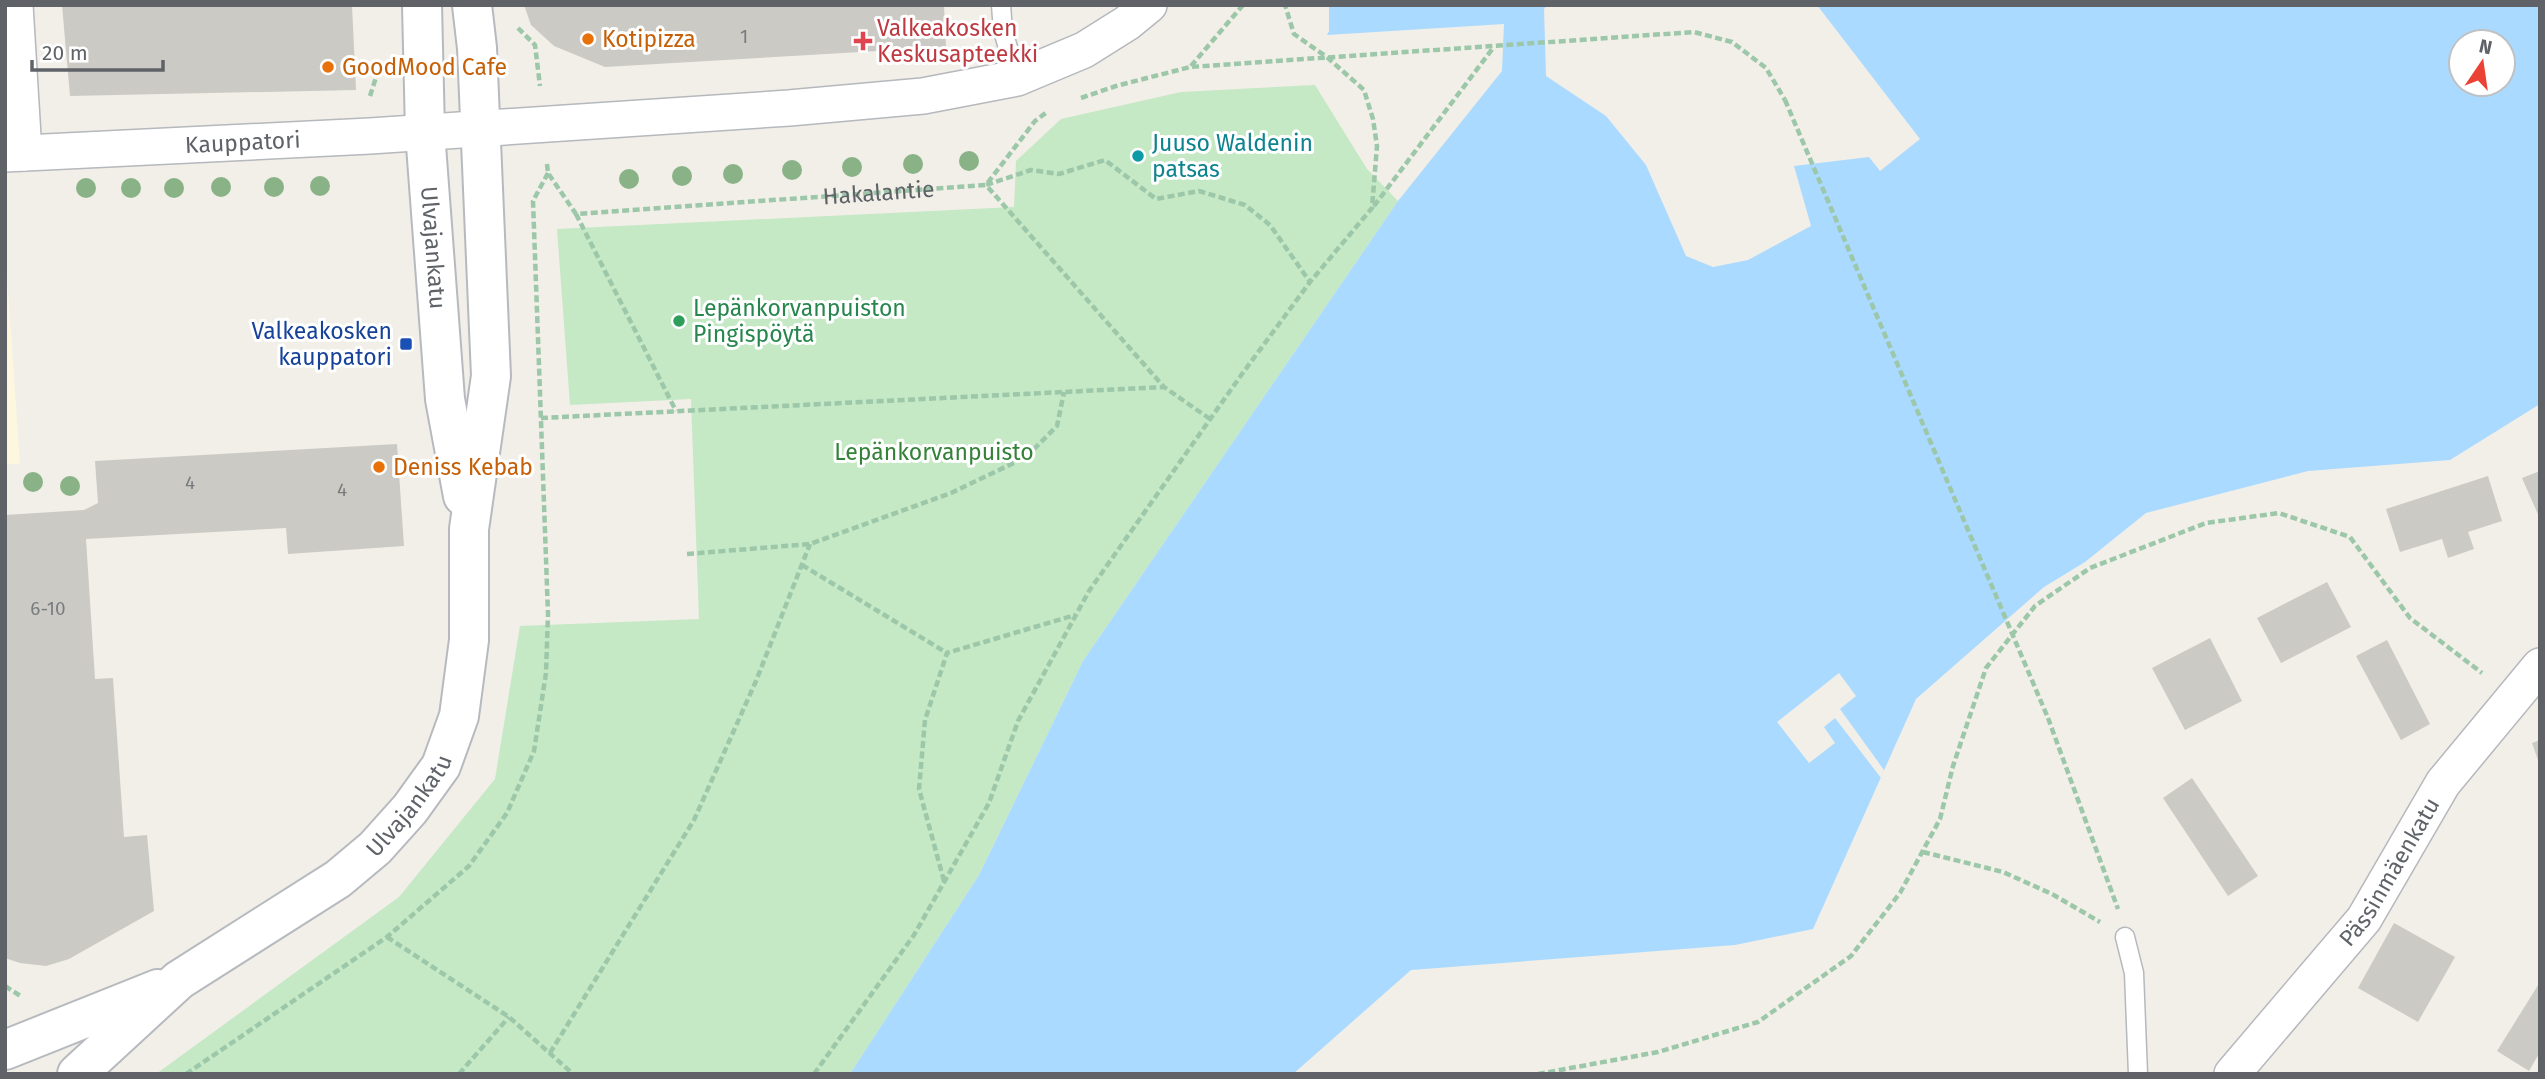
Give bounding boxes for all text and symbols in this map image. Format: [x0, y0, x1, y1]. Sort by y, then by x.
place label: Valkeakosken Keskusapteekki [877, 14, 1038, 68]
place label: Kotipizza [602, 25, 696, 53]
house number: 1 [740, 25, 748, 48]
scale bar [32, 28, 163, 72]
north arrow [2447, 28, 2517, 98]
marker: Kotipizza [580, 31, 596, 47]
marker: Valkeakosken Keskusapteekki [855, 33, 871, 49]
text: N [2477, 34, 2494, 60]
text: 20 m [42, 40, 88, 66]
place label: GoodMood Cafe [342, 53, 507, 81]
marker: GoodMood Cafe [320, 59, 336, 75]
street label: Kauppatori [184, 125, 301, 159]
place label: Juuso Waldenin patsas [1152, 129, 1313, 183]
marker: Juuso Waldenin patsas [1130, 148, 1146, 164]
street label: Hakalantie [822, 175, 935, 211]
street label: Ulvajankatu [415, 185, 452, 310]
place label: Lepänkorvanpuiston Pingispöytä [693, 294, 906, 348]
marker: Lepänkorvanpuiston Pingispöytä [671, 313, 687, 329]
place label: Valkeakosken kauppatori [251, 317, 392, 371]
marker: Valkeakosken kauppatori [398, 336, 414, 352]
park label: Lepänkorvanpuisto [834, 438, 1034, 466]
place label: Deniss Kebab [393, 453, 533, 481]
marker: Deniss Kebab [371, 459, 387, 475]
house number: 4 [185, 471, 195, 494]
house number: 4 [337, 478, 347, 501]
house number: 6-10 [30, 597, 66, 620]
street label: Ulvajankatu [360, 751, 458, 862]
street label: Pässinmäenkatu [2333, 792, 2446, 952]

